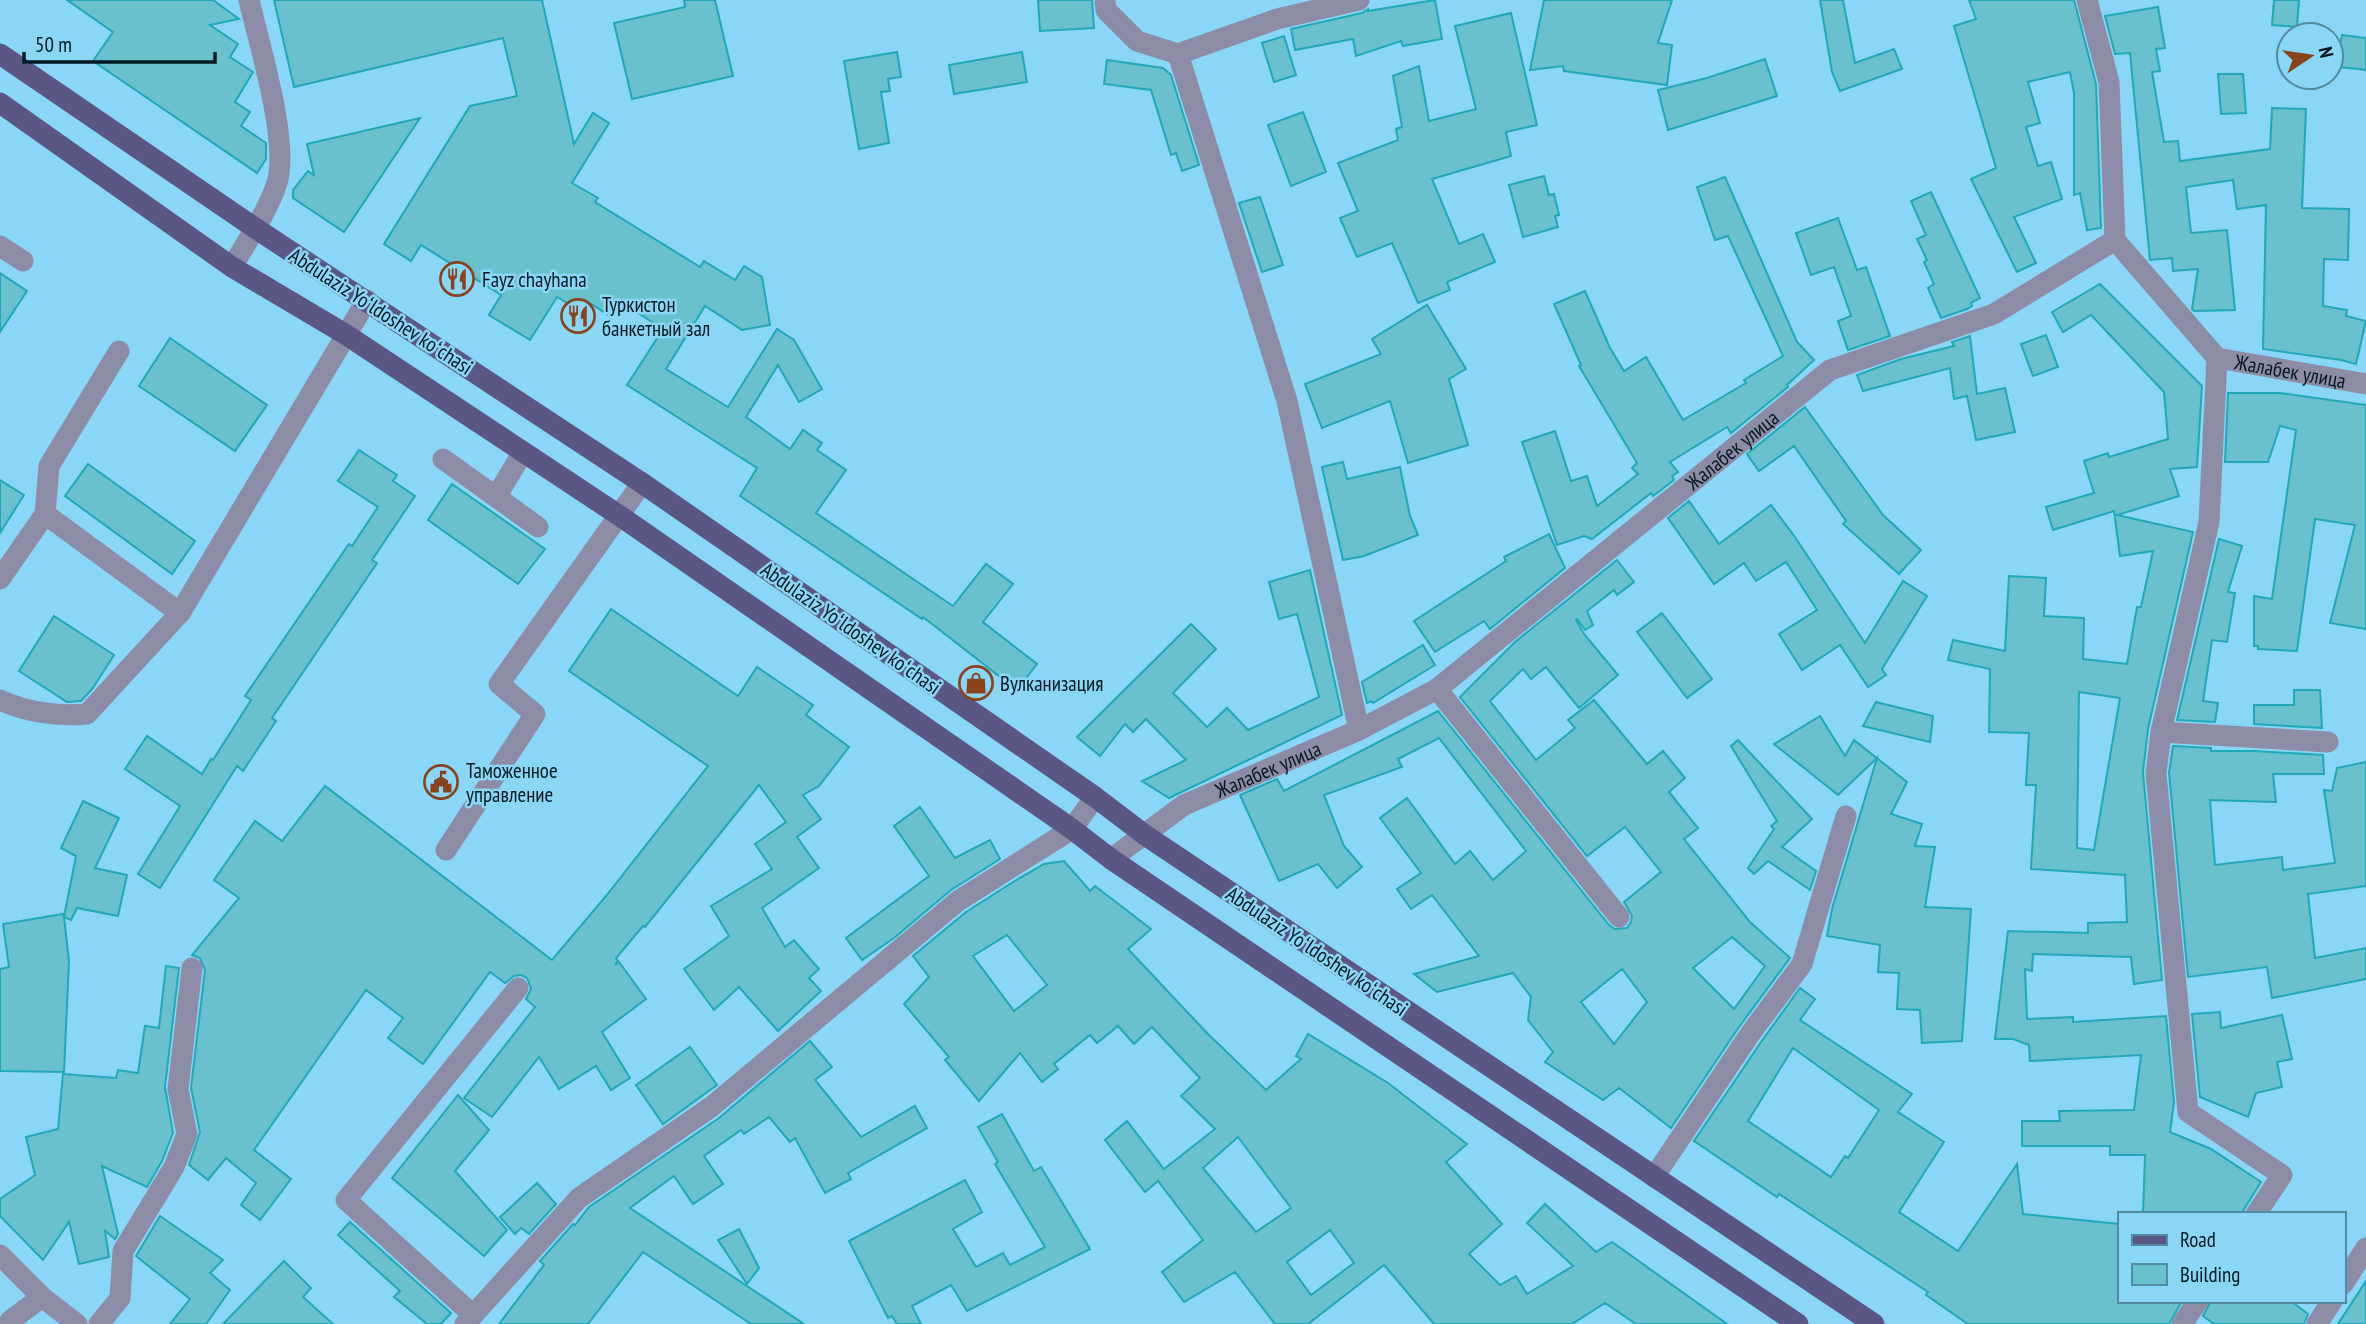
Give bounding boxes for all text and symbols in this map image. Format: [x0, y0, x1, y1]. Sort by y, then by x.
scale bar [24, 21, 215, 65]
north arrow [2275, 21, 2345, 91]
text: 50 m [35, 31, 72, 58]
text: N [2314, 44, 2339, 60]
street label: Abdulaziz Yoʻldoshev koʻchasi [284, 242, 478, 380]
restaurant icon: Fayz chayhana [438, 260, 476, 298]
place label: Fayz chayhana [482, 266, 587, 293]
place label: Туркистон банкетный зал [602, 291, 710, 342]
restaurant icon: Туркистон банкетный зал [559, 297, 597, 335]
street label: Жалабек улица [2232, 348, 2348, 394]
street label: Жалабек улица [1679, 404, 1784, 496]
street label: Abdulaziz Yoʻldoshev koʻchasi [756, 556, 946, 700]
shop icon: Вулканизация [957, 664, 995, 702]
place label: Вулканизация [1000, 670, 1103, 697]
street label: Жалабек улица [1210, 735, 1325, 804]
place label: Таможенное управление [466, 757, 558, 808]
public building icon: Таможенное управление [422, 763, 460, 801]
street label: Abdulaziz Yoʻldoshev koʻchasi [1221, 880, 1413, 1022]
legend [2118, 1212, 2345, 1303]
text: Road [2180, 1226, 2216, 1253]
text: Building [2180, 1261, 2240, 1288]

